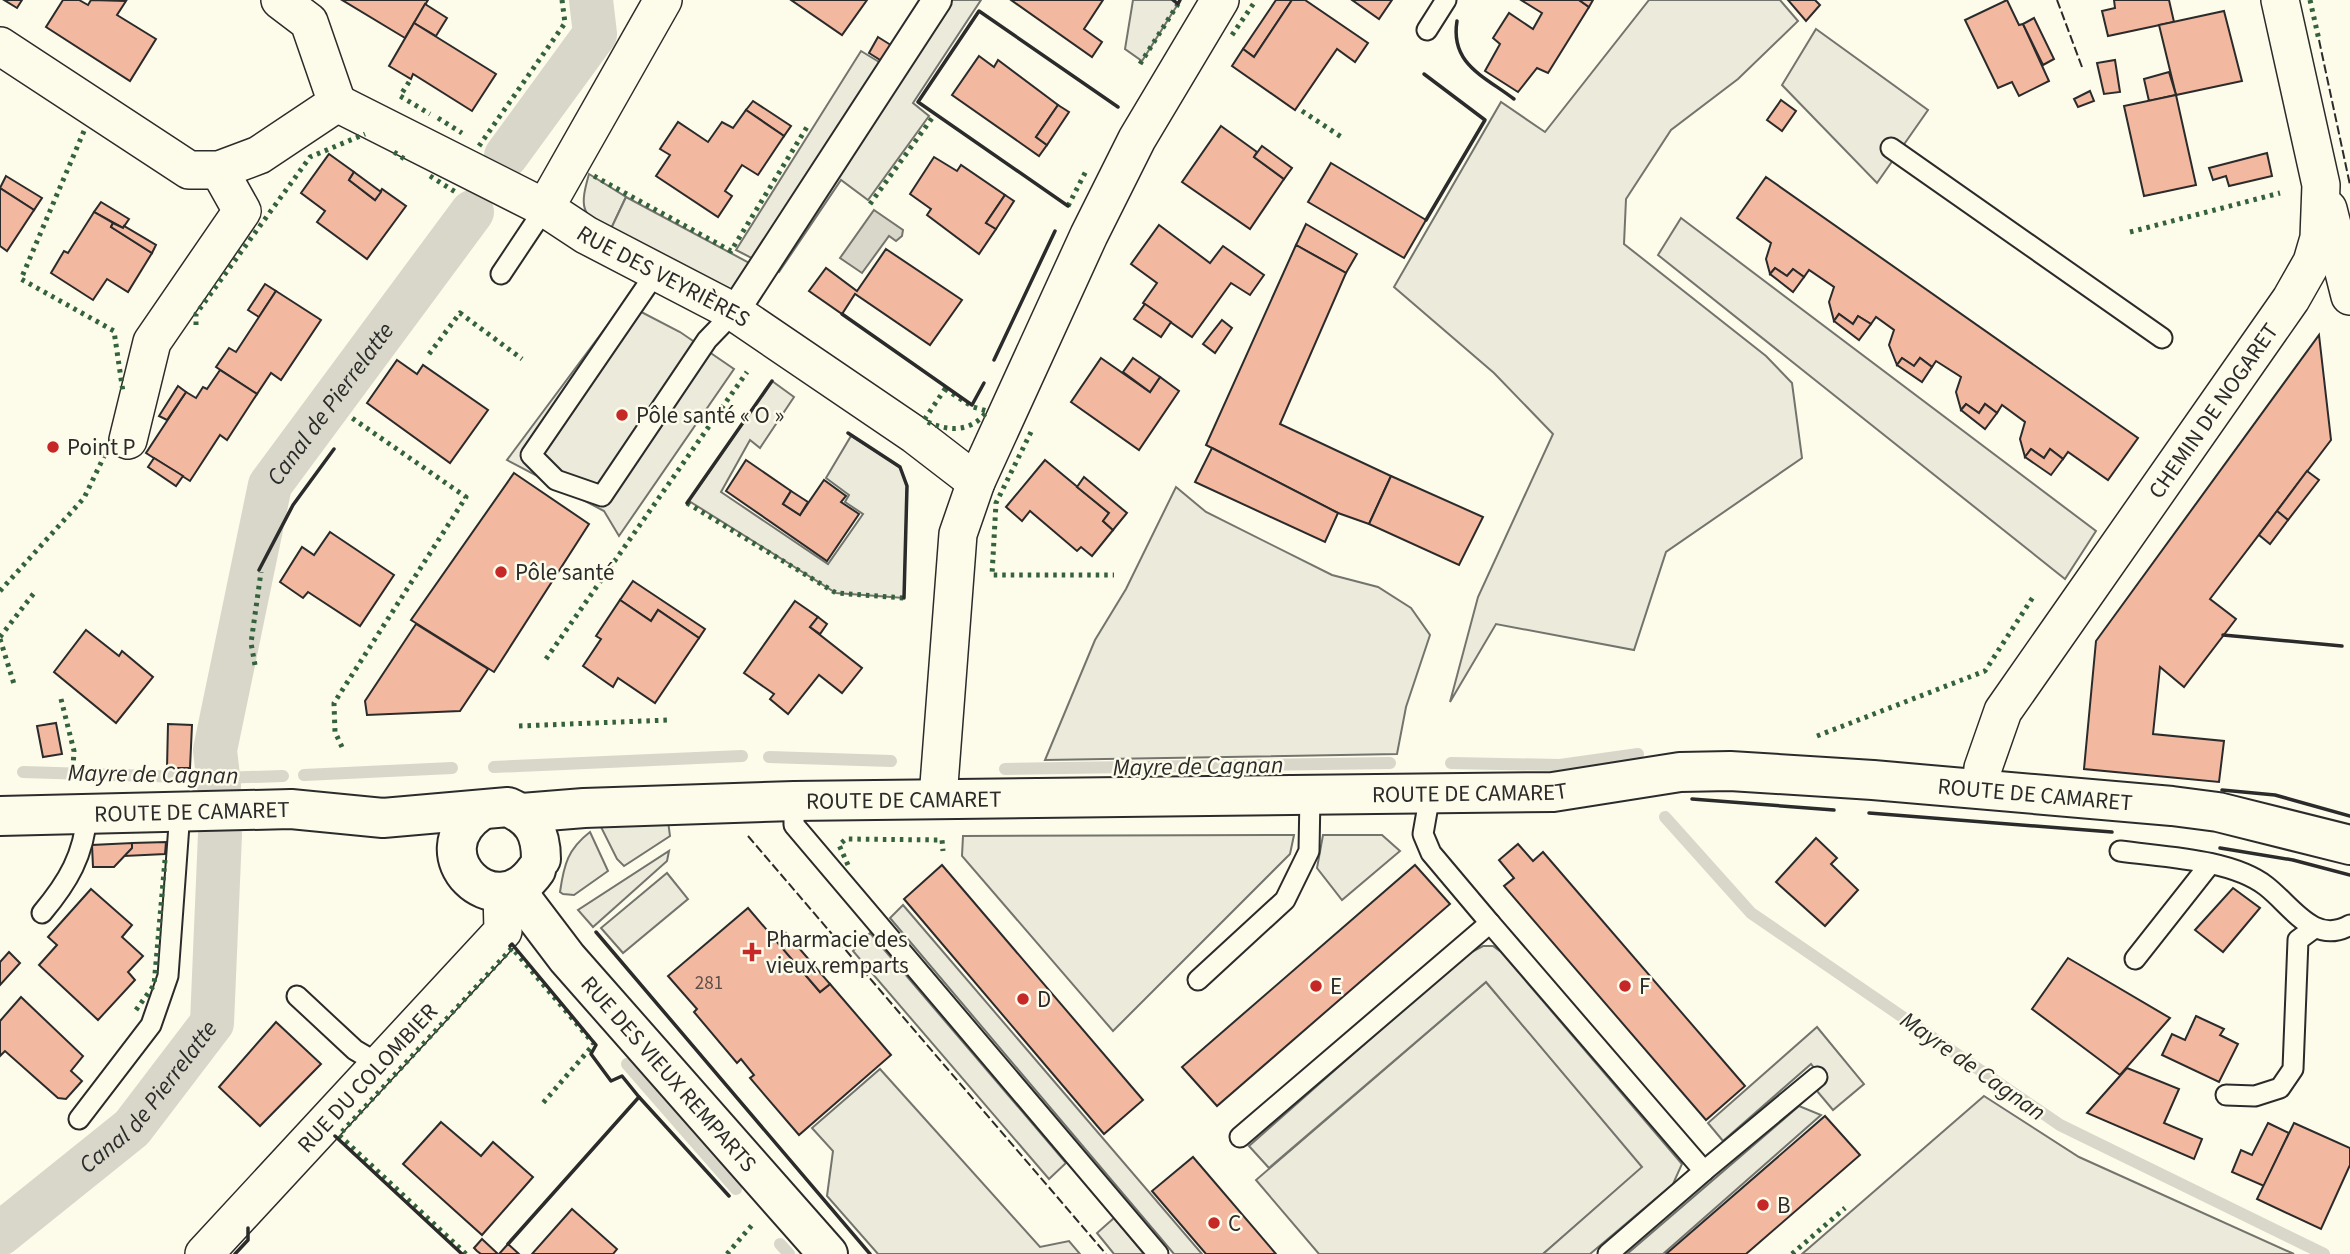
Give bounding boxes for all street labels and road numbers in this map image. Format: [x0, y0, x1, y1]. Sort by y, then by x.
street label: RUE DES VEYRIÈRES [570, 217, 757, 335]
street label: CHEMIN DE NOGARET [2140, 316, 2286, 506]
street label: ROUTE DE CAMARET [1936, 770, 2134, 820]
street label: ROUTE DE CAMARET [1372, 774, 1570, 811]
street label: ROUTE DE CAMARET [806, 783, 1002, 818]
street label: ROUTE DE CAMARET [94, 793, 290, 831]
street label: RUE DES VIEUX REMPARTS [573, 969, 764, 1179]
street label: RUE DU COLOMBIER [290, 996, 445, 1160]

